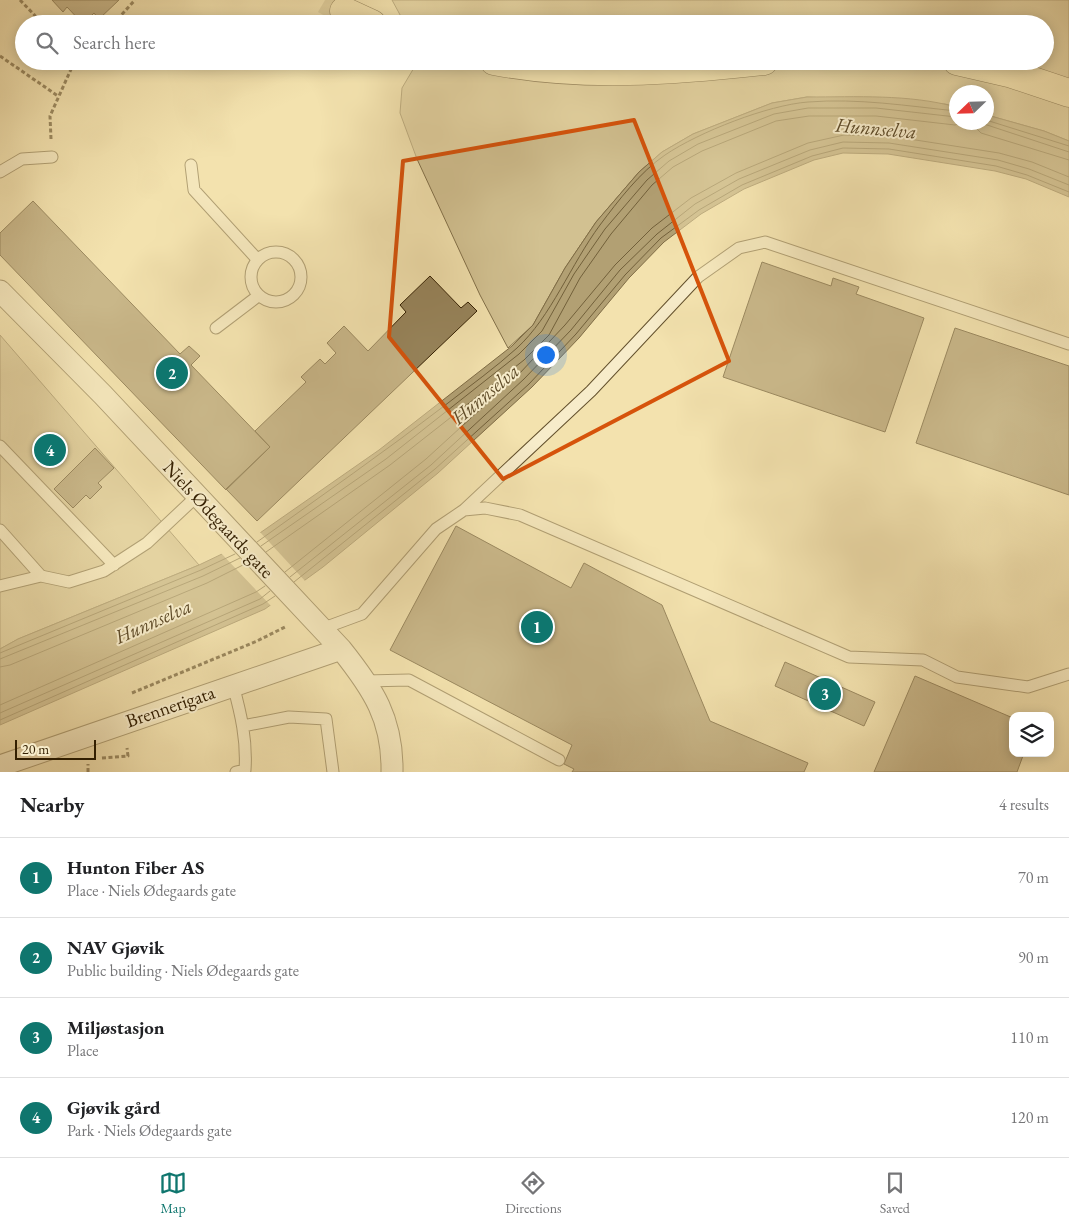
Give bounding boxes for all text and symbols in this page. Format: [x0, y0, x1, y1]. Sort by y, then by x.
search box [15, 15, 1054, 70]
icon: search [33, 29, 61, 57]
text: Search here [73, 30, 155, 55]
north arrow [949, 85, 994, 130]
water label: Hunnselva [833, 111, 918, 144]
your location [533, 342, 559, 368]
pin: 2 [156, 354, 188, 392]
water label: Hunnselva [445, 358, 524, 431]
pin: 4 [34, 431, 66, 469]
street label: Niels Ødegaards gate [158, 455, 280, 583]
water label: Hunnselva [110, 593, 195, 650]
pin: 1 [521, 608, 553, 646]
pin: 3 [809, 675, 841, 713]
street label: Brennerigata [122, 679, 218, 733]
map controls [1009, 712, 1054, 757]
button: layers [1009, 712, 1054, 757]
scale bar [15, 737, 96, 760]
text: 20 m [22, 740, 49, 758]
text: Nearby [20, 791, 84, 818]
text: 4 results [999, 794, 1049, 815]
text: Hunton Fiber AS [67, 855, 204, 880]
text: 1 [32, 867, 40, 888]
text: 70 m [1018, 867, 1049, 888]
text: Place · Niels Ødegaards gate [67, 880, 236, 901]
text: NAV Gjøvik [67, 935, 165, 960]
text: 2 [32, 947, 40, 968]
text: 90 m [1018, 947, 1049, 968]
text: Public building · Niels Ødegaards gate [67, 960, 299, 981]
text: Miljøstasjon [67, 1015, 165, 1040]
text: 3 [32, 1027, 40, 1048]
text: 110 m [1010, 1027, 1049, 1048]
text: Place [67, 1040, 99, 1061]
text: Gjøvik gård [67, 1095, 161, 1120]
text: 4 [32, 1107, 40, 1128]
text: 120 m [1010, 1107, 1049, 1128]
text: Park · Niels Ødegaards gate [67, 1120, 232, 1141]
tab: Map [159, 1169, 187, 1217]
tab: Directions [505, 1169, 562, 1217]
tab: Saved [880, 1169, 910, 1217]

